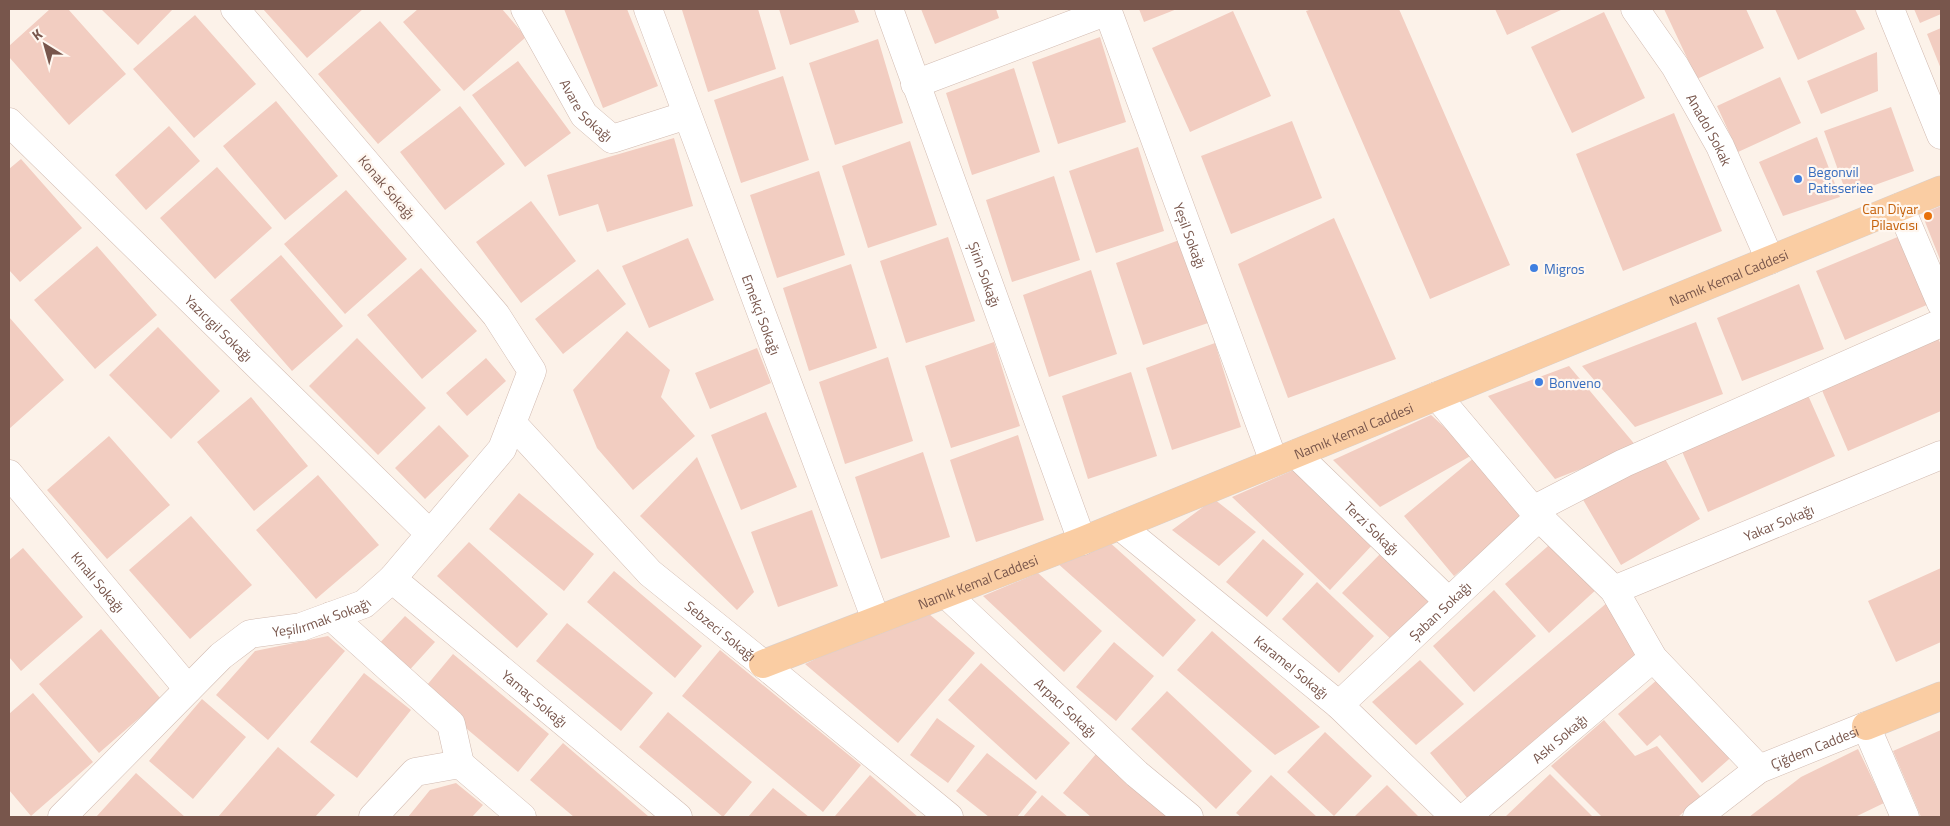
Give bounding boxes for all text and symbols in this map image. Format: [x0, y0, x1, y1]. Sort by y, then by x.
north arrow [20, 20, 70, 70]
text: K [27, 23, 47, 45]
street label: Avare Sokağı [555, 75, 618, 146]
street label: Anadol Sokak [1682, 89, 1738, 169]
street label: Konak Sokağı [354, 150, 420, 224]
place label: Begonvil Patisseriee [1808, 161, 1873, 198]
marker: Begonvil Patisseriee [1792, 173, 1804, 185]
place label: Can Diyar Pilavcısı [1862, 198, 1918, 235]
street label: Yeşil Sokağı [1169, 199, 1212, 271]
marker: Can Diyar Pilavcısı [1922, 210, 1934, 222]
street label: Şirin Sokağı [964, 238, 1007, 310]
street label: Namık Kemal Caddesi [1665, 243, 1791, 311]
place label: Migros [1544, 258, 1585, 279]
marker: Migros [1528, 262, 1540, 274]
street label: Emekçi Sokağı [737, 271, 787, 358]
street label: Yazıcıgil Sokağı [180, 289, 258, 366]
place label: Bonveno [1549, 372, 1601, 393]
marker: Bonveno [1533, 376, 1545, 388]
street label: Namık Kemal Caddesi [1291, 396, 1416, 464]
street label: Terzi Sokağı [1340, 496, 1404, 559]
street label: Yakar Sokağı [1740, 498, 1817, 546]
street label: Kınalı Sokağı [67, 546, 130, 617]
street label: Namık Kemal Caddesi [915, 549, 1041, 614]
street label: Şaban Sokağı [1404, 576, 1475, 645]
street label: Yeşilırmak Sokağı [271, 592, 375, 641]
street label: Sebzeci Sokağı [681, 595, 761, 666]
street label: Karamel Sokağı [1250, 630, 1334, 703]
street label: Yamaç Sokağı [497, 664, 573, 732]
street label: Arpacı Sokağı [1030, 672, 1102, 742]
street label: Askı Sokağı [1527, 708, 1591, 768]
street label: Çiğdem Caddesi [1767, 720, 1862, 774]

